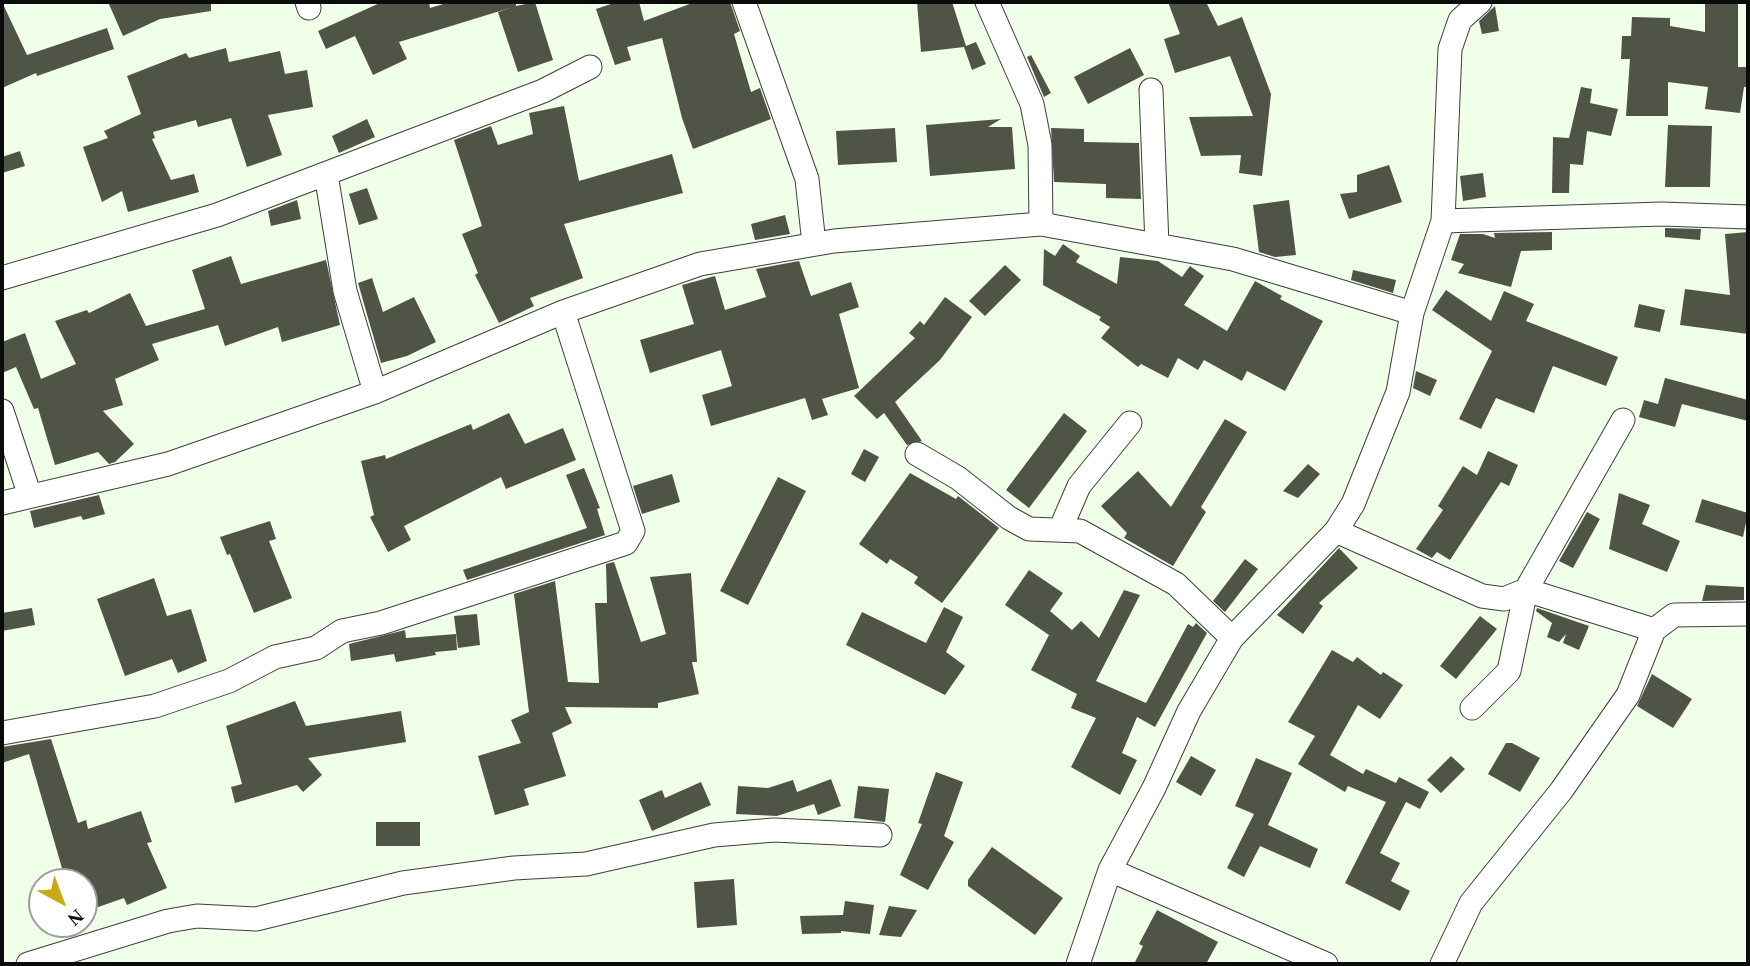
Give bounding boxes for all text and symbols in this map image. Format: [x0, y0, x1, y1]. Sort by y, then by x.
north arrow [28, 868, 98, 938]
text: N [64, 905, 88, 930]

